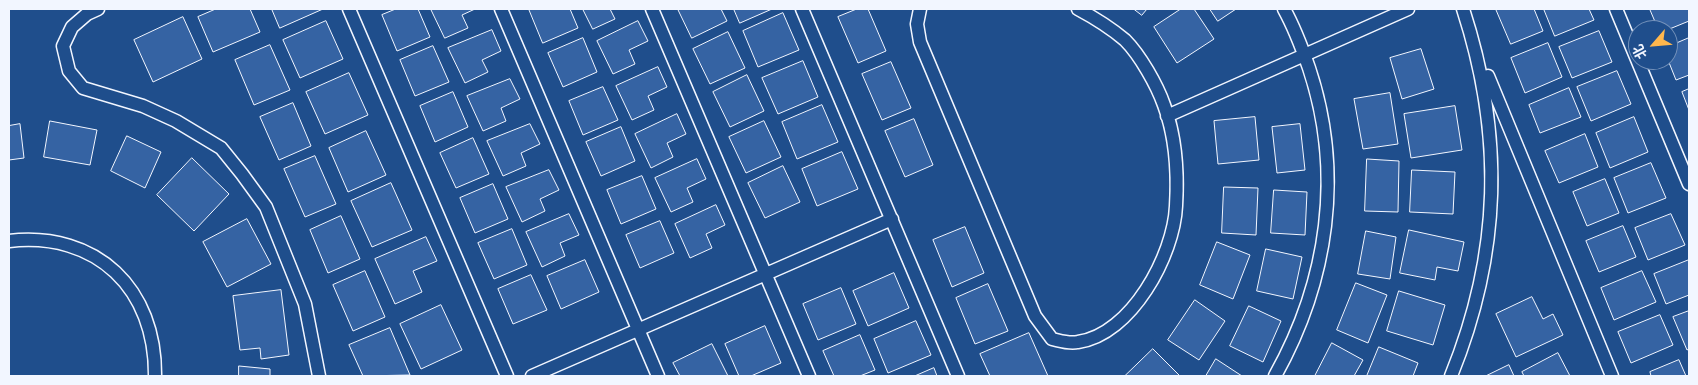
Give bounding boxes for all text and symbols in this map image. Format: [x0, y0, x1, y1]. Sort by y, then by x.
north arrow [1628, 20, 1678, 70]
text: 北 [1629, 41, 1651, 62]

